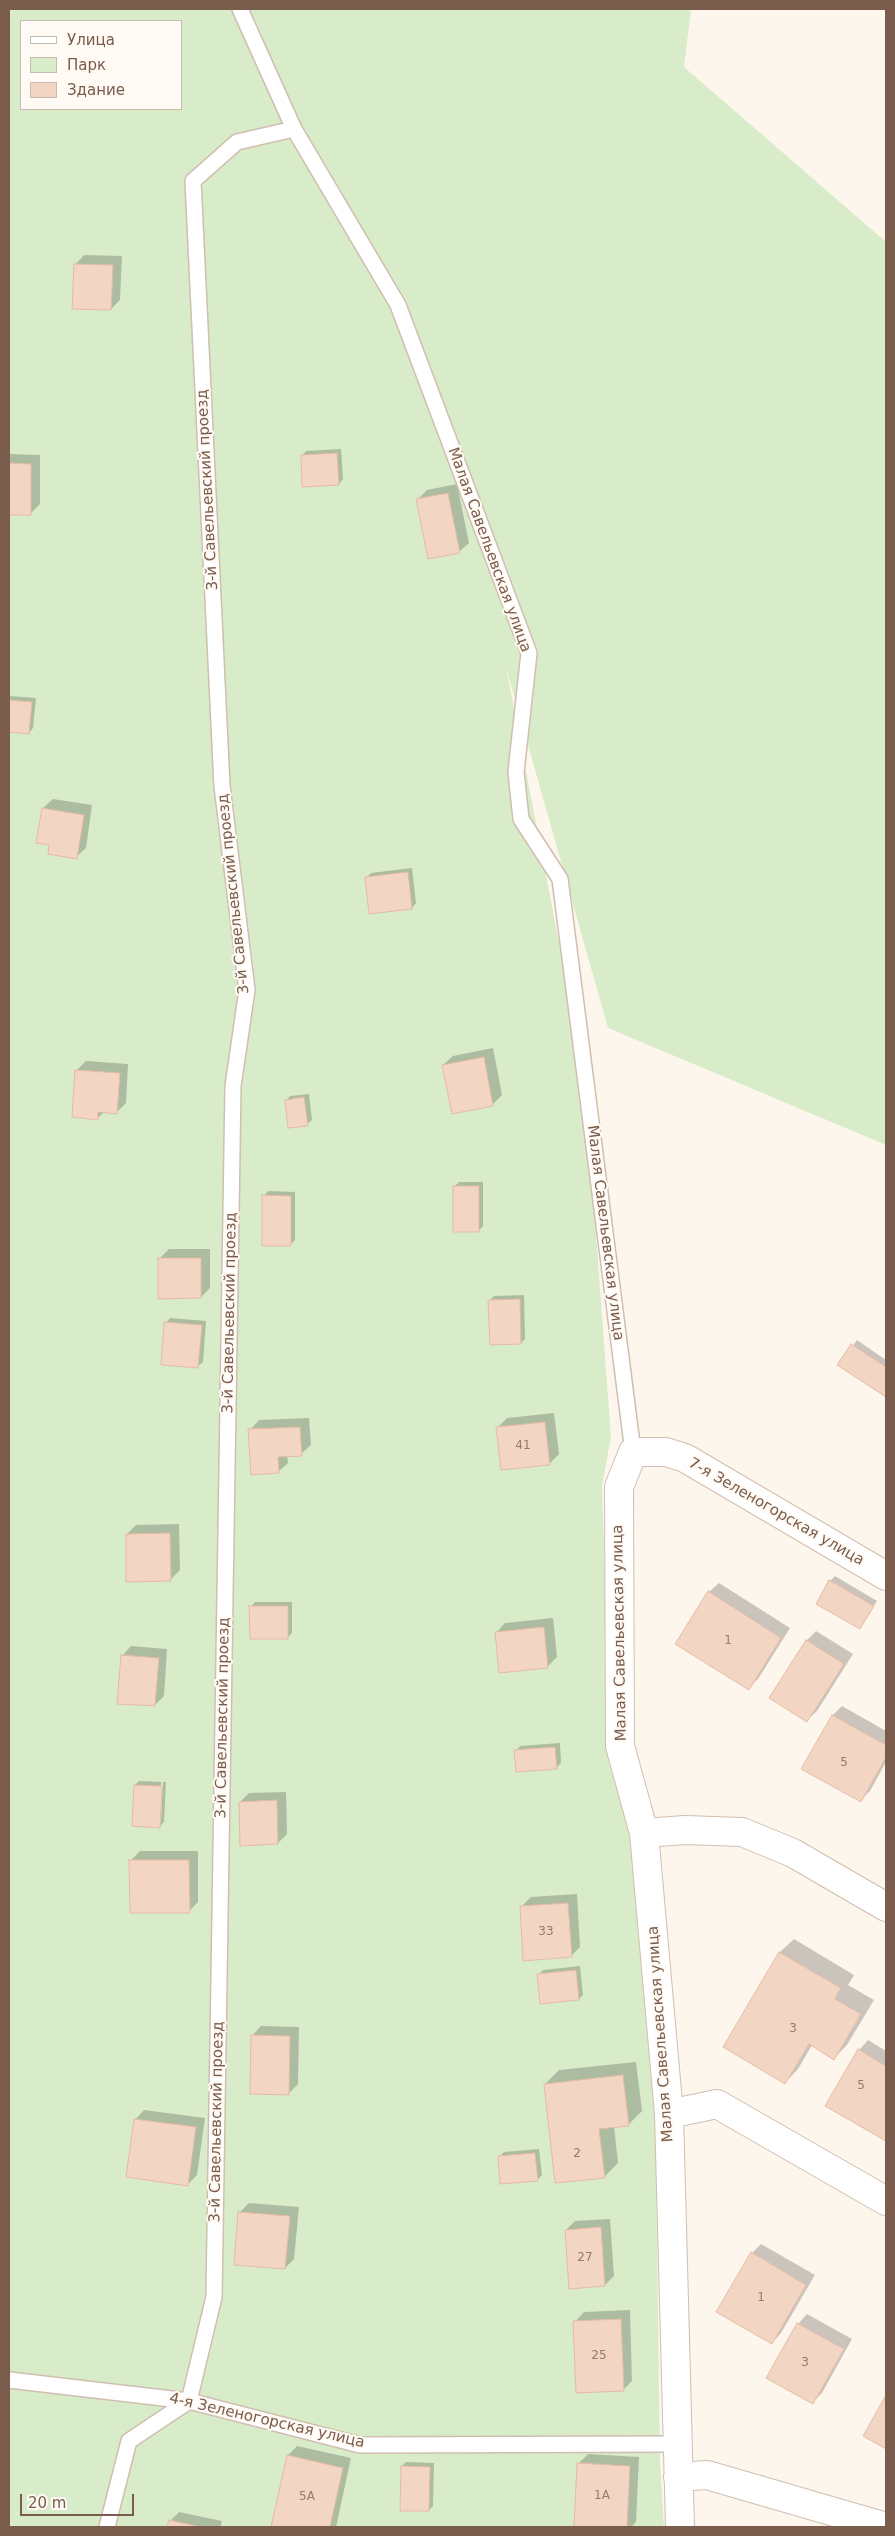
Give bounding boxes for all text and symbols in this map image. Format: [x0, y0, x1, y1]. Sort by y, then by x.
legend [20, 20, 182, 110]
text: Улица [67, 31, 115, 49]
text: Парк [67, 56, 106, 74]
text: Здание [67, 81, 125, 99]
street label: 3-й Савельевский проезд [194, 389, 222, 591]
street label: Малая Савельевская улица [443, 445, 535, 655]
street label: 3-й Савельевский проезд [215, 793, 253, 995]
street label: Малая Савельевская улица [583, 1124, 627, 1342]
street label: 3-й Савельевский проезд [219, 1212, 241, 1414]
house number: 41 [515, 1439, 531, 1453]
street label: 7-я Зеленогорская улица [685, 1454, 867, 1570]
street label: Малая Савельевская улица [609, 1524, 631, 1742]
street label: 3-й Савельевский проезд [212, 1617, 234, 1819]
house number: 1 [724, 1634, 732, 1648]
house number: 5 [840, 1756, 848, 1770]
house number: 33 [538, 1925, 554, 1939]
street label: Малая Савельевская улица [644, 1925, 678, 2143]
street label: 3-й Савельевский проезд [206, 2021, 228, 2223]
house number: 3 [789, 2022, 797, 2036]
house number: 5 [857, 2079, 865, 2093]
house number: 2 [573, 2147, 581, 2161]
house number: 27 [577, 2251, 593, 2265]
house number: 1 [757, 2291, 765, 2305]
house number: 25 [591, 2349, 607, 2363]
house number: 3 [801, 2356, 809, 2370]
street label: 4-я Зеленогорская улица [168, 2390, 366, 2452]
scale bar [22, 2484, 136, 2516]
house number: 1А [594, 2489, 610, 2503]
house number: 5А [299, 2490, 315, 2504]
text: 20 m [28, 2494, 66, 2512]

